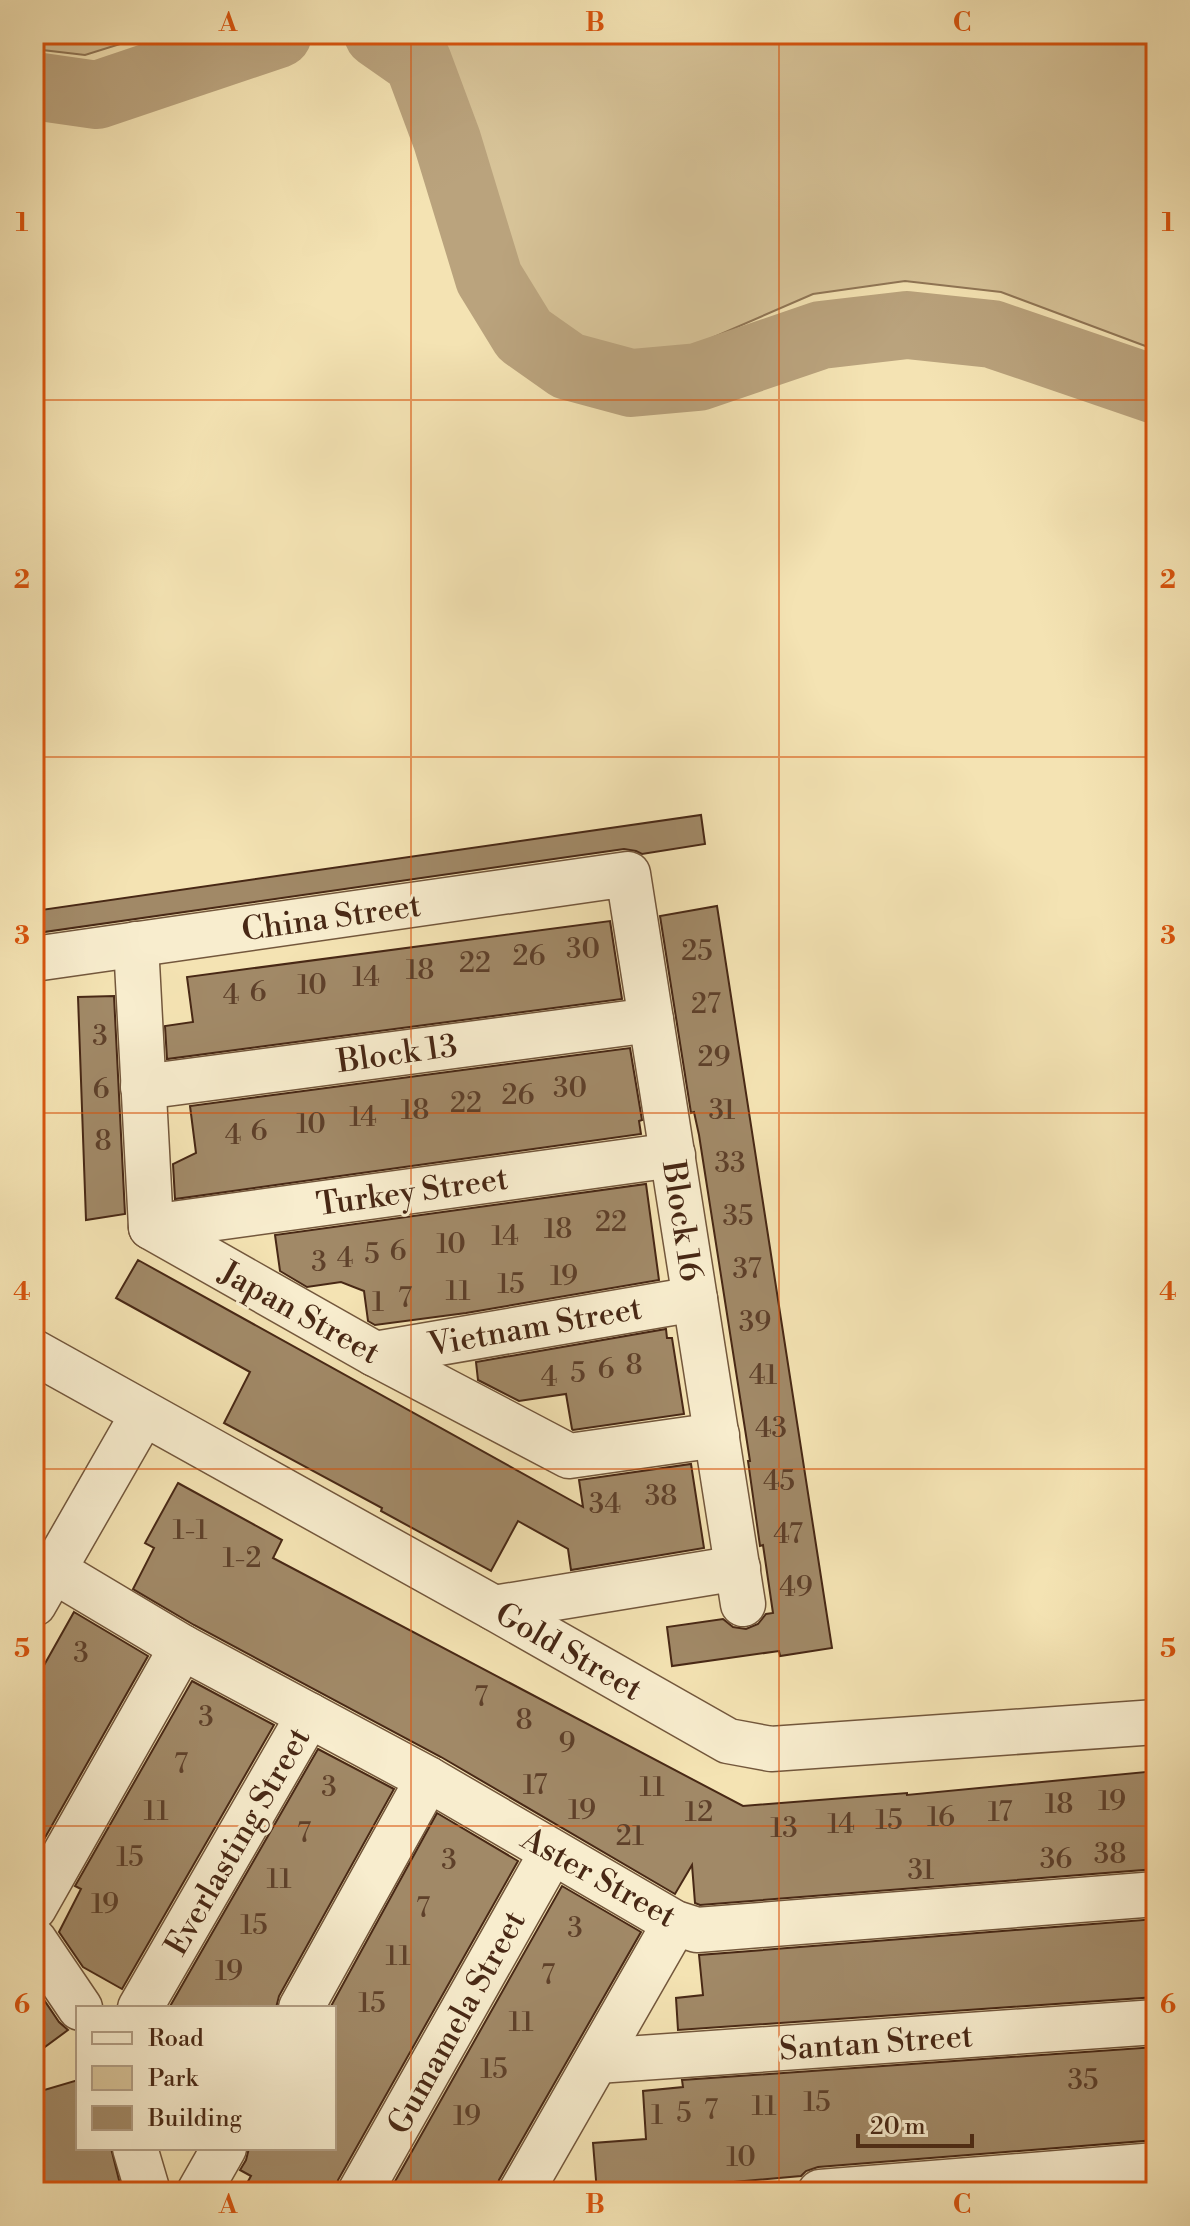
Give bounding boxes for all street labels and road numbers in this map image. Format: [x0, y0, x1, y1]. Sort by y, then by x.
street label: China Street [239, 886, 423, 950]
street label: Block 13 [334, 1026, 460, 1082]
street label: Block 16 [653, 1157, 711, 1284]
street label: Turkey Street [314, 1159, 511, 1225]
street label: Japan Street [212, 1252, 387, 1373]
street label: Vietnam Street [424, 1289, 645, 1366]
street label: Gold Street [488, 1594, 649, 1710]
street label: Everlasting Street [156, 1720, 319, 1963]
street label: Aster Street [513, 1818, 683, 1937]
street label: Gumamela Street [379, 1904, 535, 2141]
street label: Santan Street [778, 2016, 974, 2070]

